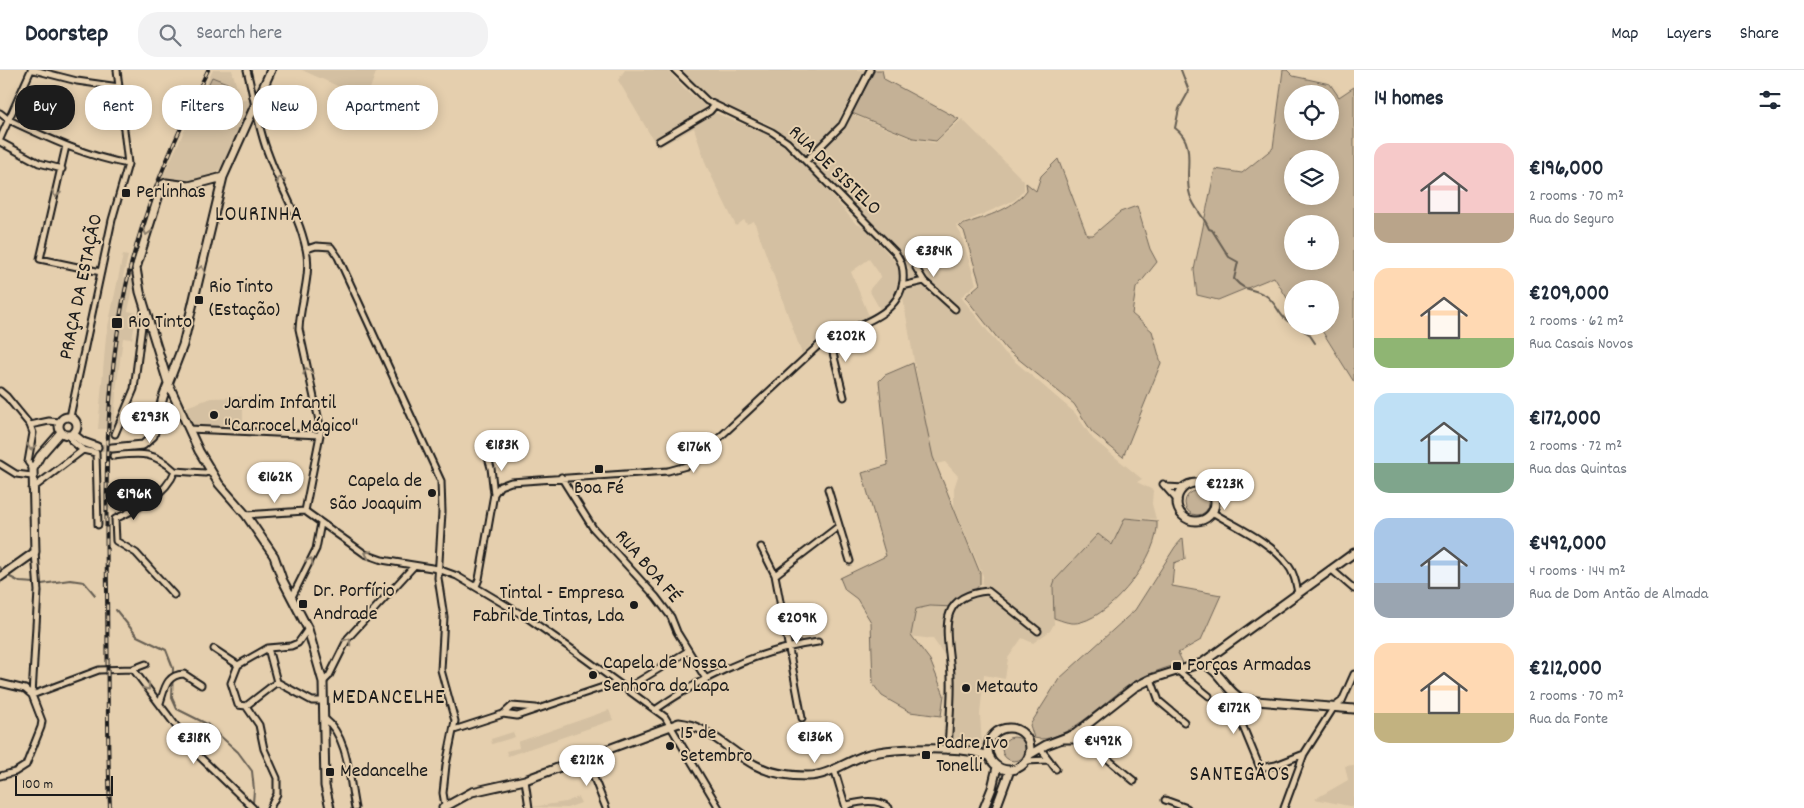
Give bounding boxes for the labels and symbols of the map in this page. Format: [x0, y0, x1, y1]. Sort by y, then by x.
street label: RUA DE SISTELO [781, 119, 887, 223]
one-way arrow [276, 176, 286, 185]
place label: Perlinhas [136, 179, 206, 207]
marker: Perlinhas [120, 187, 132, 199]
one-way arrow [51, 189, 61, 197]
district label: LOURINHA [215, 201, 303, 231]
street label: PRAÇA DA ESTAÇÃO [53, 212, 111, 362]
one-way arrow [142, 227, 152, 235]
pin: €384K [899, 236, 969, 278]
one-way arrow [195, 264, 206, 273]
place label: Rio Tinto (Estação) [209, 274, 280, 325]
marker: Rio Tinto (Estação) [193, 294, 205, 306]
place label: Rio Tinto [128, 309, 192, 337]
marker: Rio Tinto [110, 316, 124, 330]
pin: €202K [811, 320, 881, 363]
one-way arrow [302, 366, 313, 375]
place label: Jardim Infantil "Carrocel Mágico" [224, 390, 358, 441]
pin: €293K [115, 402, 185, 444]
marker: Jardim Infantil "Carrocel Mágico" [208, 409, 220, 421]
pin: €183K [467, 430, 537, 472]
pin: €176K [659, 432, 729, 474]
one-way arrow [26, 443, 36, 452]
pin: €162K [240, 462, 310, 504]
marker: Boa Fé [593, 463, 605, 475]
place label: Capela de São Joaquim [329, 468, 422, 519]
pin: €223K [1190, 468, 1260, 511]
place label: Boa Fé [574, 475, 624, 503]
pin: €196K [99, 478, 169, 521]
marker: Capela de São Joaquim [426, 487, 438, 499]
street label: RUA BOA FÉ [607, 524, 687, 610]
one-way arrow [364, 551, 373, 561]
one-way arrow [304, 558, 314, 567]
place label: Dr. Porfírio Andrade [313, 578, 395, 629]
place label: Tintal - Empresa Fabril de Tintas, Lda [472, 580, 625, 631]
marker: Dr. Porfírio Andrade [297, 598, 309, 610]
marker: Tintal - Empresa Fabril de Tintas, Lda [628, 599, 640, 611]
pin: €209K [762, 602, 832, 645]
one-way arrow [342, 637, 351, 647]
place label: Capela de Nossa Senhora da Lapa [603, 650, 729, 701]
place label: Forças Armadas [1187, 652, 1311, 680]
marker: Forças Armadas [1171, 660, 1183, 672]
marker: Capela de Nossa Senhora da Lapa [587, 669, 599, 681]
place label: Metauto [976, 674, 1038, 702]
one-way arrow [141, 681, 149, 690]
marker: Metauto [960, 682, 972, 694]
district label: MEDANCELHE [332, 684, 446, 714]
pin: €172K [1199, 692, 1269, 735]
place label: 15 de Setembro [680, 720, 753, 771]
pin: €318K [159, 722, 229, 765]
pin: €136K [780, 722, 850, 764]
pin: €492K [1068, 726, 1138, 768]
place label: Padre Ivo Tonelli [936, 730, 1008, 781]
marker: 15 de Setembro [664, 740, 676, 752]
pin: €212K [552, 744, 622, 787]
marker: Padre Ivo Tonelli [920, 749, 932, 761]
place label: Medancelhe [340, 758, 428, 786]
district label: SANTEGÃOS [1190, 761, 1290, 791]
marker: Medancelhe [324, 766, 336, 778]
scale bar [15, 773, 112, 796]

